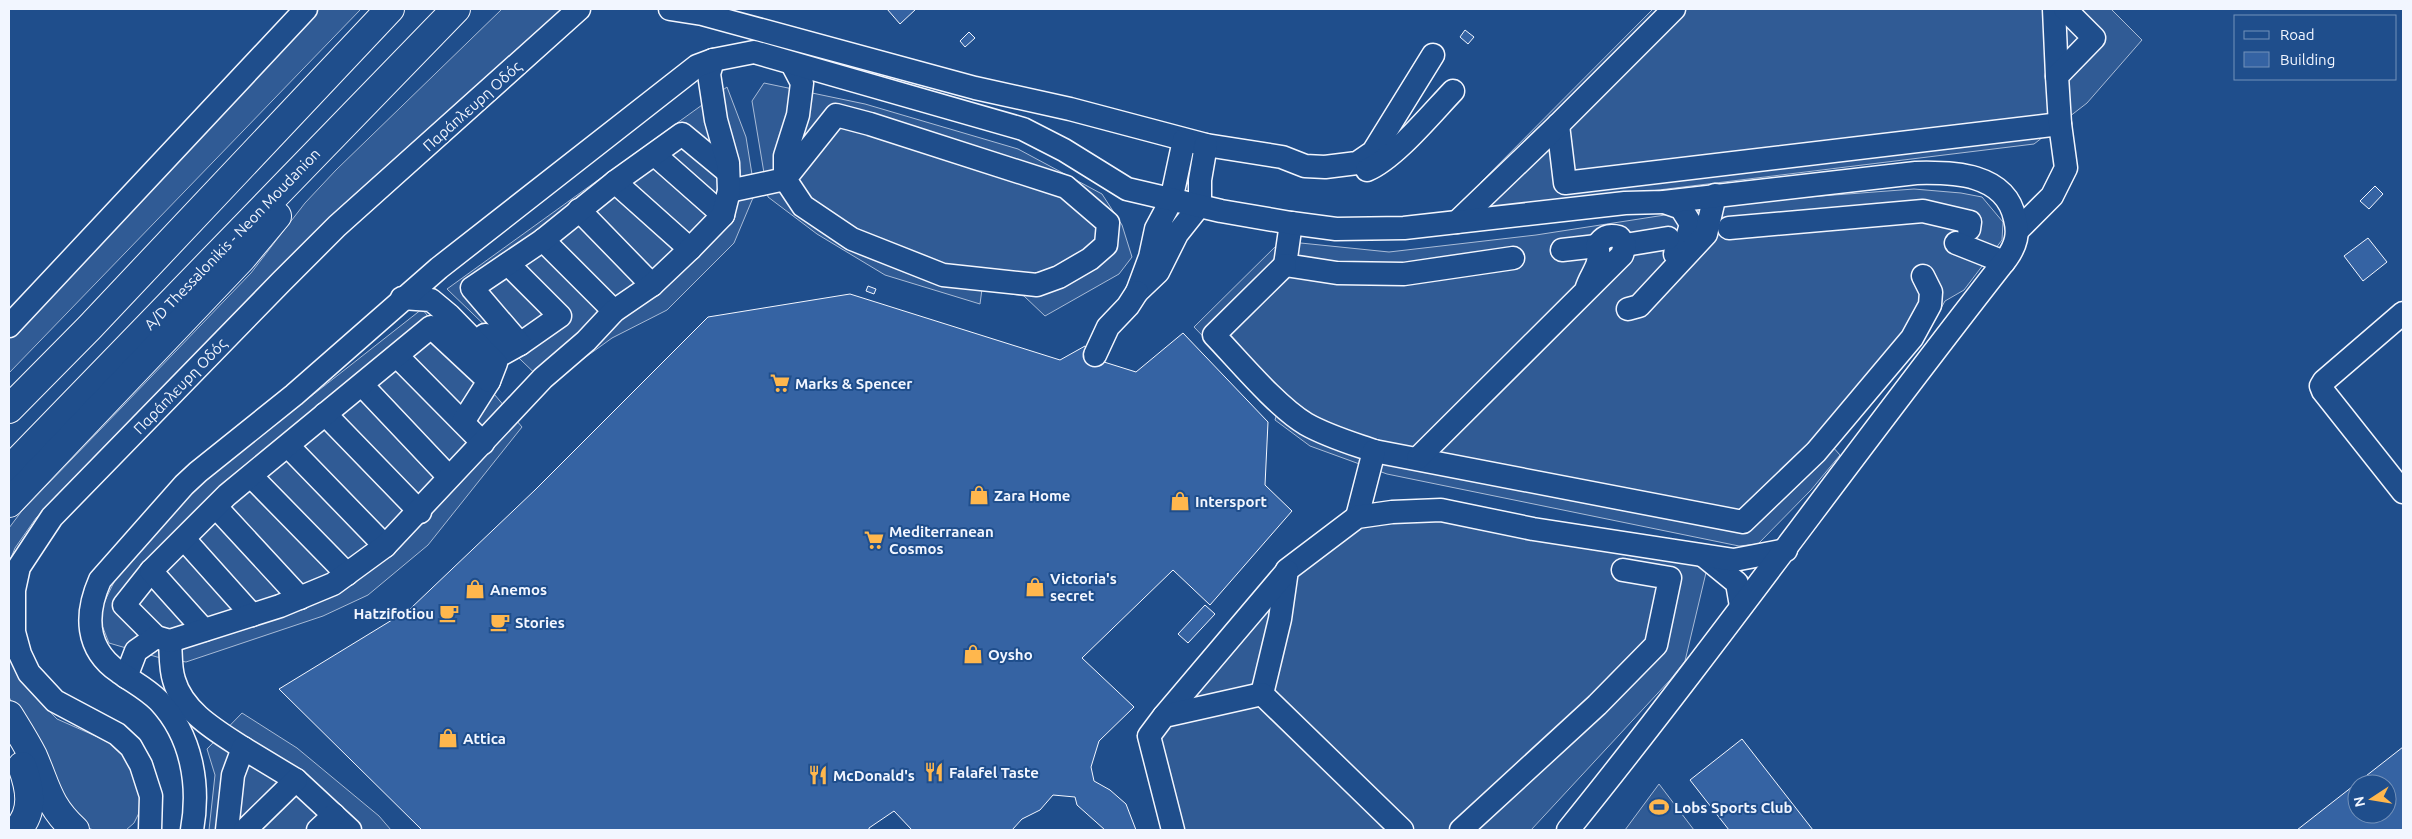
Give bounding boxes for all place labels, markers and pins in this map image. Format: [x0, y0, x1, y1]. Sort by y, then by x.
supermarket icon: Marks & Spencer [769, 372, 791, 394]
place label: Marks & Spencer [795, 375, 913, 392]
shop icon: Zara Home [968, 484, 990, 506]
place label: Zara Home [994, 487, 1070, 504]
shop icon: Intersport [1169, 490, 1191, 512]
place label: Intersport [1195, 493, 1268, 510]
place label: Mediterranean Cosmos [889, 523, 994, 557]
supermarket icon: Mediterranean Cosmos [863, 529, 885, 551]
place label: Victoria's secret [1050, 570, 1117, 604]
shop icon: Victoria's secret [1024, 576, 1046, 598]
shop icon: Anemos [464, 578, 486, 600]
place label: Anemos [490, 581, 547, 598]
cafe icon: Hatzifotiou [438, 602, 460, 624]
place label: Hatzifotiou [353, 605, 434, 622]
cafe icon: Stories [489, 611, 511, 633]
place label: Stories [515, 614, 565, 631]
shop icon: Oysho [962, 643, 984, 665]
place label: Oysho [988, 646, 1033, 663]
shop icon: Attica [437, 727, 459, 749]
place label: Attica [463, 730, 506, 747]
restaurant icon: Falafel Taste [923, 761, 945, 783]
restaurant icon: McDonald's [807, 764, 829, 786]
place label: Falafel Taste [949, 764, 1039, 781]
place label: McDonald's [833, 767, 915, 784]
sports icon: Lobs Sports Club [1648, 796, 1670, 818]
place label: Lobs Sports Club [1674, 799, 1793, 816]

